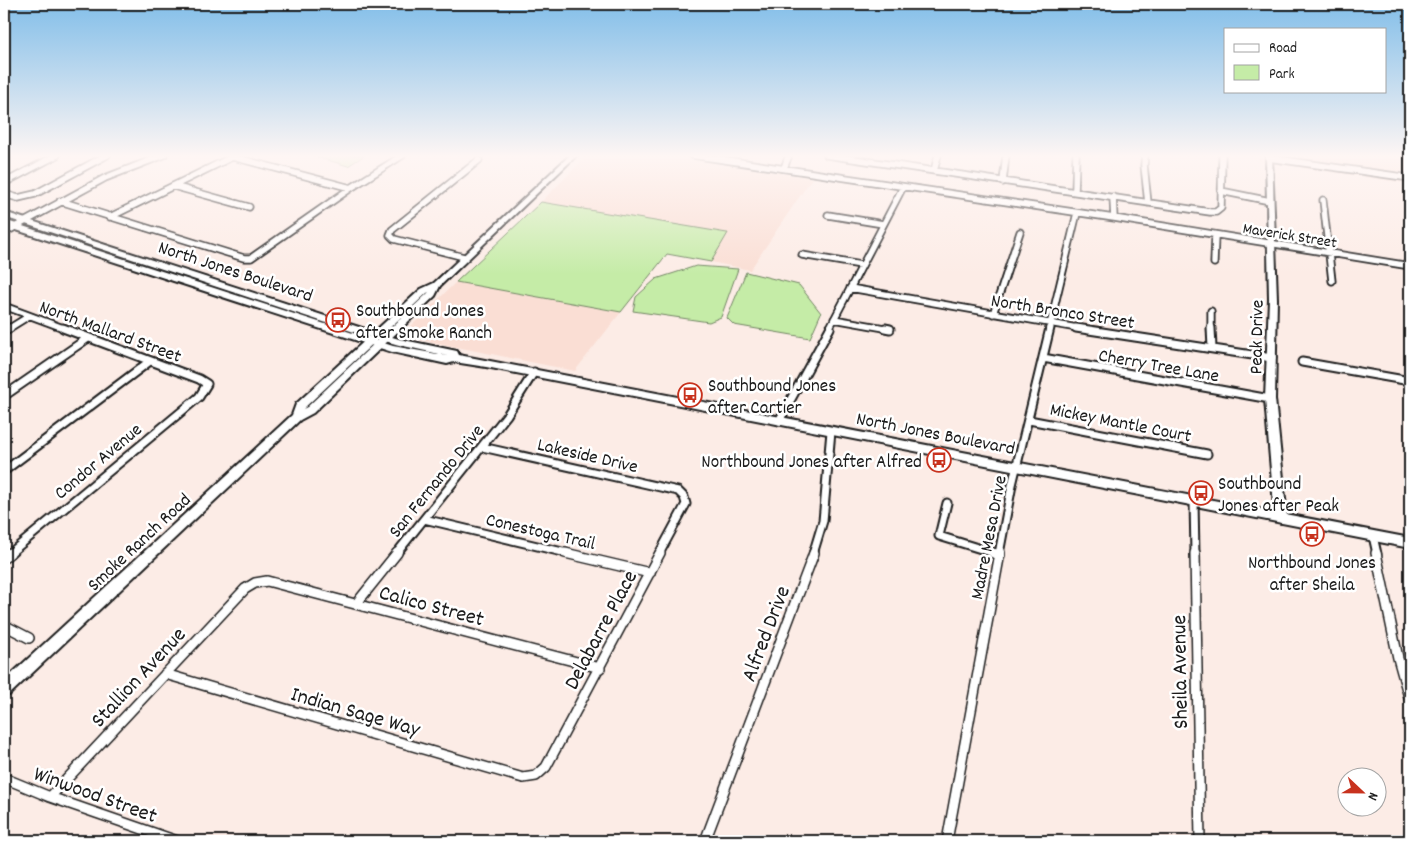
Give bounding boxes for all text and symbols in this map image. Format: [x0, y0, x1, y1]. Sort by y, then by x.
legend [1224, 28, 1386, 92]
text: Road [1269, 38, 1297, 60]
text: Park [1269, 64, 1295, 86]
street label: Maverick Street [1241, 218, 1338, 255]
street label: North Jones Boulevard [154, 236, 316, 311]
street label: North Bronco Street [989, 289, 1136, 338]
street label: North Mallard Street [35, 295, 185, 372]
place label: Southbound Jones after Smoke Ranch [356, 299, 492, 348]
street label: Peak Drive [1244, 300, 1273, 375]
bus stop icon: Southbound Jones after Smoke Ranch [325, 307, 351, 333]
street label: Cherry Tree Lane [1096, 344, 1221, 391]
place label: Southbound Jones after Cartier [708, 374, 836, 423]
bus stop icon: Southbound Jones after Cartier [677, 382, 703, 408]
street label: Mickey Mantle Court [1047, 397, 1193, 451]
street label: North Jones Boulevard [854, 407, 1017, 464]
street label: Condor Avenue [49, 418, 149, 508]
street label: San Fernando Drive [383, 420, 492, 545]
street label: Lakeside Drive [534, 433, 640, 482]
bus stop icon: Northbound Jones after Alfred [926, 447, 952, 473]
place label: Northbound Jones after Alfred [701, 450, 922, 477]
place label: Southbound Jones after Peak [1218, 472, 1339, 521]
street label: Madre Mesa Drive [965, 473, 1016, 602]
bus stop icon: Southbound Jones after Peak [1188, 480, 1214, 506]
street label: Smoke Ranch Road [82, 488, 198, 599]
street label: Conestoga Trail [483, 508, 598, 559]
bus stop icon: Northbound Jones after Sheila [1299, 521, 1325, 547]
place label: Northbound Jones after Sheila [1248, 551, 1376, 600]
street label: Delabarre Place [558, 565, 647, 696]
street label: Calico Street [375, 578, 487, 636]
street label: Alfred Drive [735, 582, 800, 687]
street label: Sheila Avenue [1165, 615, 1198, 729]
street label: Stallion Avenue [85, 621, 194, 736]
street label: Indian Sage Way [287, 680, 424, 747]
street label: Winwood Street [29, 760, 161, 833]
north arrow [1336, 768, 1386, 818]
text: N [1362, 789, 1383, 803]

